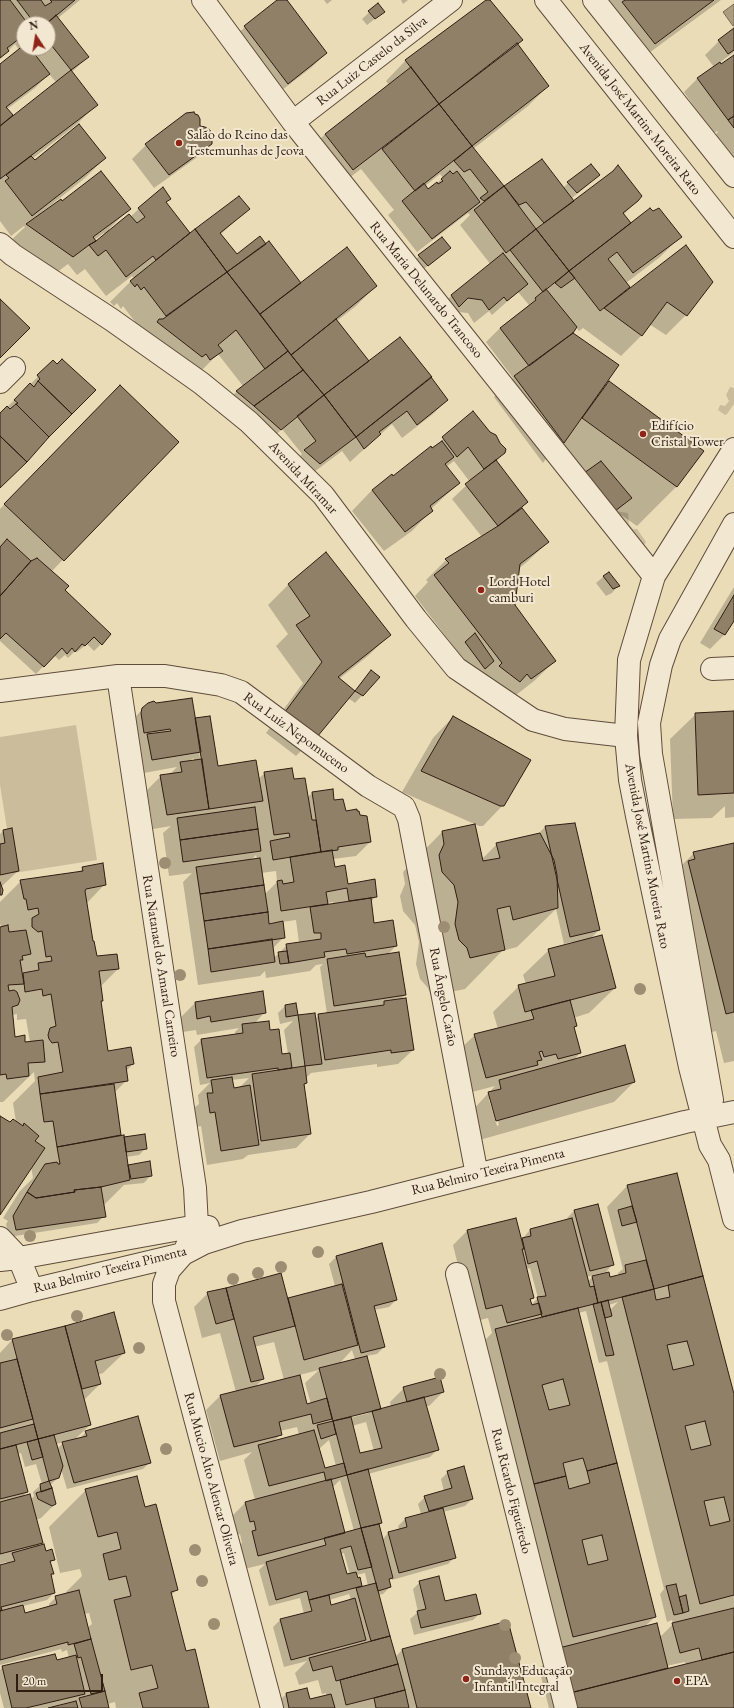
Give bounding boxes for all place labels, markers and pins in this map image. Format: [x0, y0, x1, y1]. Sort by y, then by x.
place label: Salão do Reino das Testemunhas de Jeova [187, 127, 304, 160]
marker: Salão do Reino das Testemunhas de Jeova [174, 138, 184, 148]
place label: Edifício Cristal Tower [651, 418, 724, 450]
marker: Edifício Cristal Tower [638, 429, 648, 439]
place label: Lord Hotel camburi [489, 574, 550, 606]
marker: Lord Hotel camburi [476, 585, 486, 595]
place label: Sundays Educação Infantil Integral [474, 1663, 572, 1696]
place label: EPA [685, 1673, 709, 1689]
marker: Sundays Educação Infantil Integral [461, 1674, 471, 1684]
marker: EPA [672, 1676, 682, 1686]

